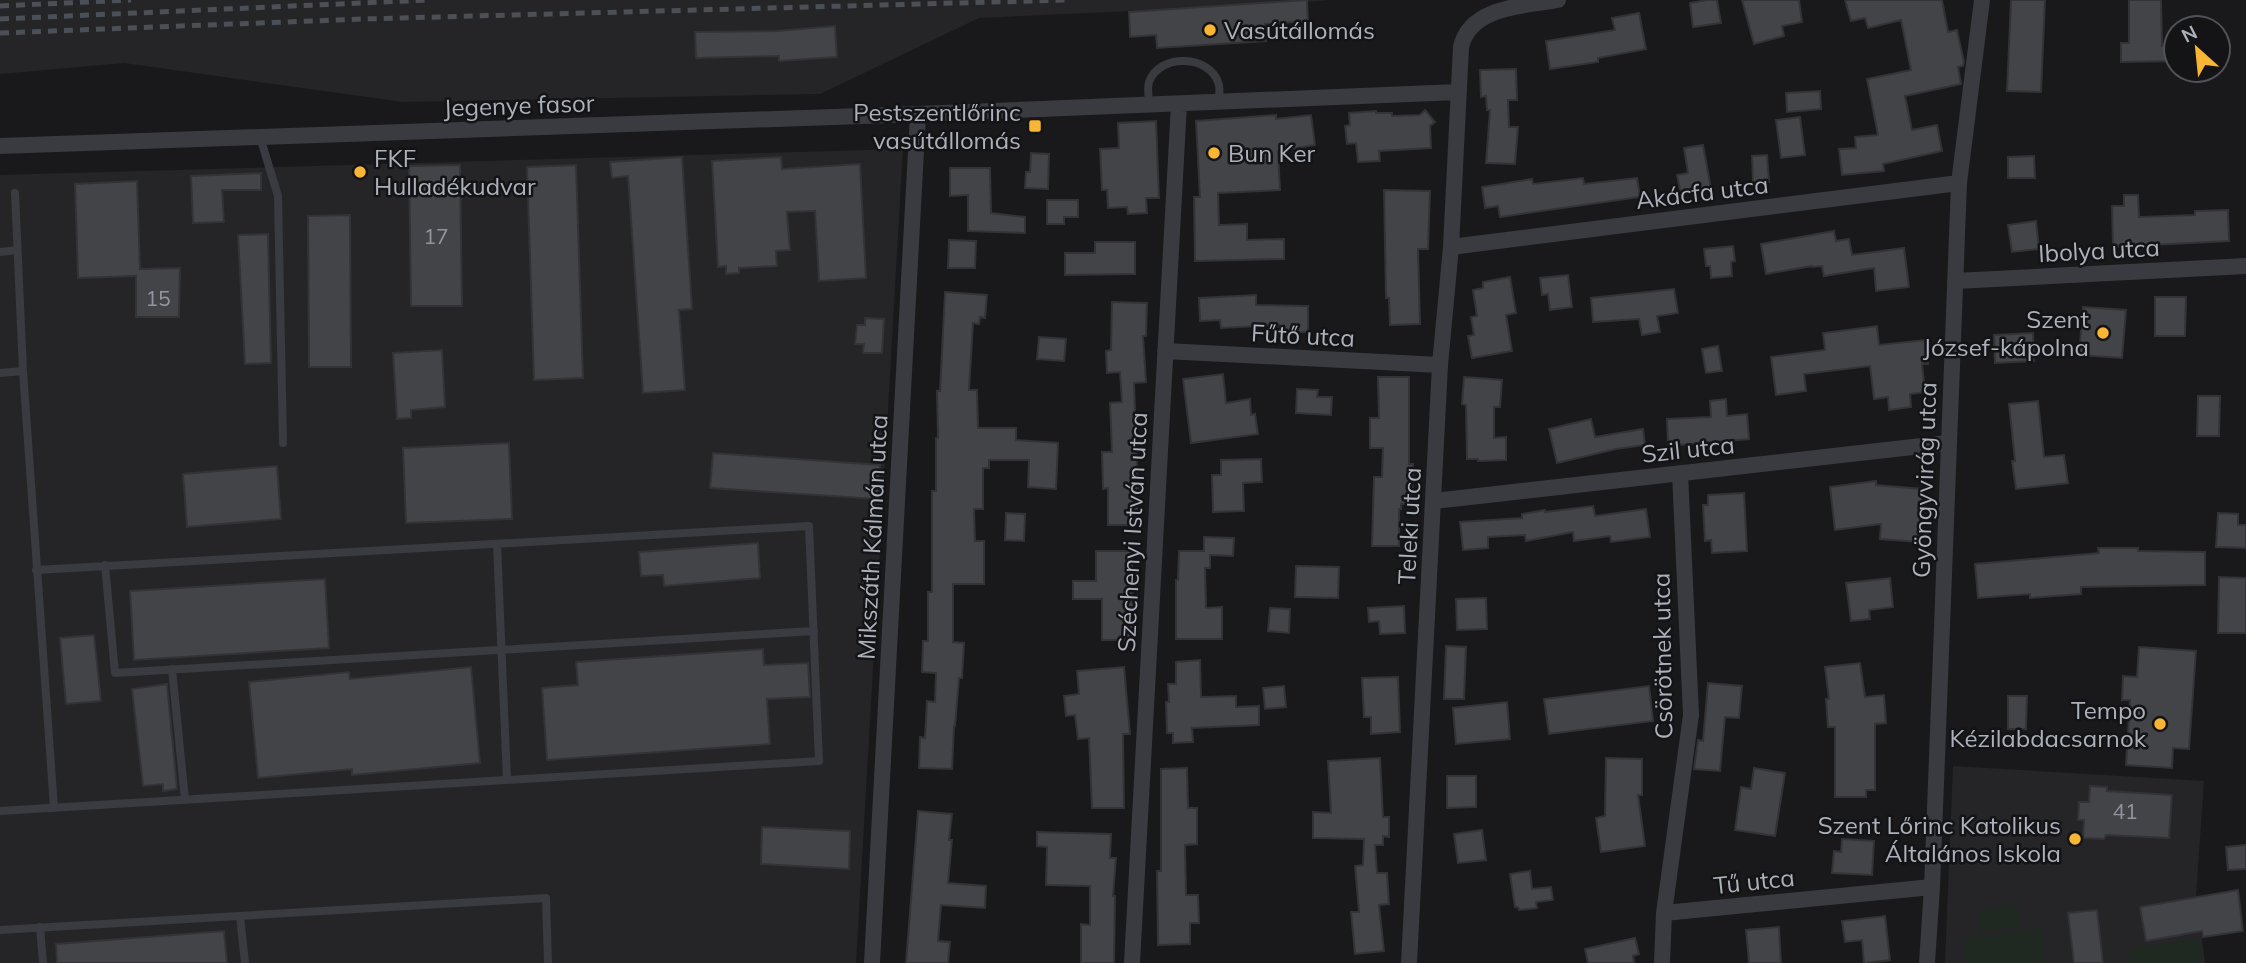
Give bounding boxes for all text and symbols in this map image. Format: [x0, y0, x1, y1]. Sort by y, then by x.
north arrow [2162, 14, 2232, 84]
place label: Vasútállomás [1224, 15, 1375, 45]
text: N [2177, 20, 2201, 48]
marker: Vasútállomás [1202, 22, 1218, 38]
street label: Jegenye fasor [443, 87, 595, 123]
place label: Pestszentlőrinc vasútállomás [853, 97, 1021, 155]
marker: Pestszentlőrinc vasútállomás [1027, 118, 1043, 134]
place label: Bun Ker [1228, 138, 1315, 168]
place label: FKF Hulladékudvar [374, 143, 536, 201]
marker: Bun Ker [1206, 145, 1222, 161]
marker: FKF Hulladékudvar [352, 164, 368, 180]
street label: Akácfa utca [1634, 169, 1770, 215]
house number: 17 [423, 223, 449, 249]
street label: Ibolya utca [2038, 232, 2160, 268]
house number: 15 [145, 285, 171, 311]
place label: Szent József-kápolna [1923, 304, 2089, 362]
street label: Fűtő utca [1250, 317, 1356, 353]
marker: Szent József-kápolna [2095, 325, 2111, 341]
street label: Gyöngyvirág utca [1906, 382, 1942, 578]
street label: Széchenyi István utca [1111, 411, 1153, 653]
street label: Mikszáth Kálmán utca [851, 414, 893, 660]
street label: Szil utca [1640, 429, 1736, 469]
street label: Teleki utca [1391, 467, 1427, 585]
street label: Csörötnek utca [1646, 573, 1678, 739]
place label: Tempo Kézilabdacsarnok [1950, 695, 2147, 753]
marker: Tempo Kézilabdacsarnok [2152, 716, 2168, 732]
house number: 41 [2112, 798, 2138, 824]
place label: Szent Lőrinc Katolikus Általános Iskola [1818, 810, 2061, 868]
marker: Szent Lőrinc Katolikus Általános Iskola [2067, 831, 2083, 847]
street label: Tű utca [1712, 862, 1796, 900]

